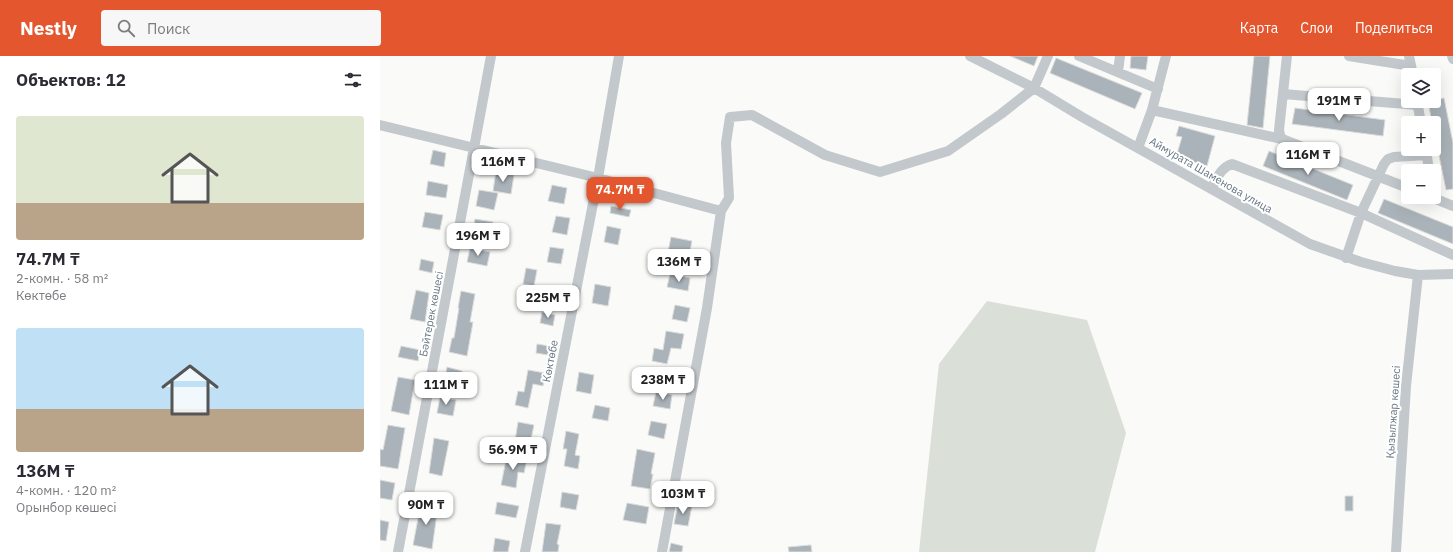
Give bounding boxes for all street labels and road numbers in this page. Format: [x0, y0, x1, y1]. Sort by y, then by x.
street label: Аймурата Шаменова улица [1147, 134, 1275, 216]
street label: Бәйтерек көшесі [416, 270, 446, 358]
street label: Көктөбе [539, 339, 561, 383]
street label: Қызылжар көшесі [1383, 365, 1403, 459]

